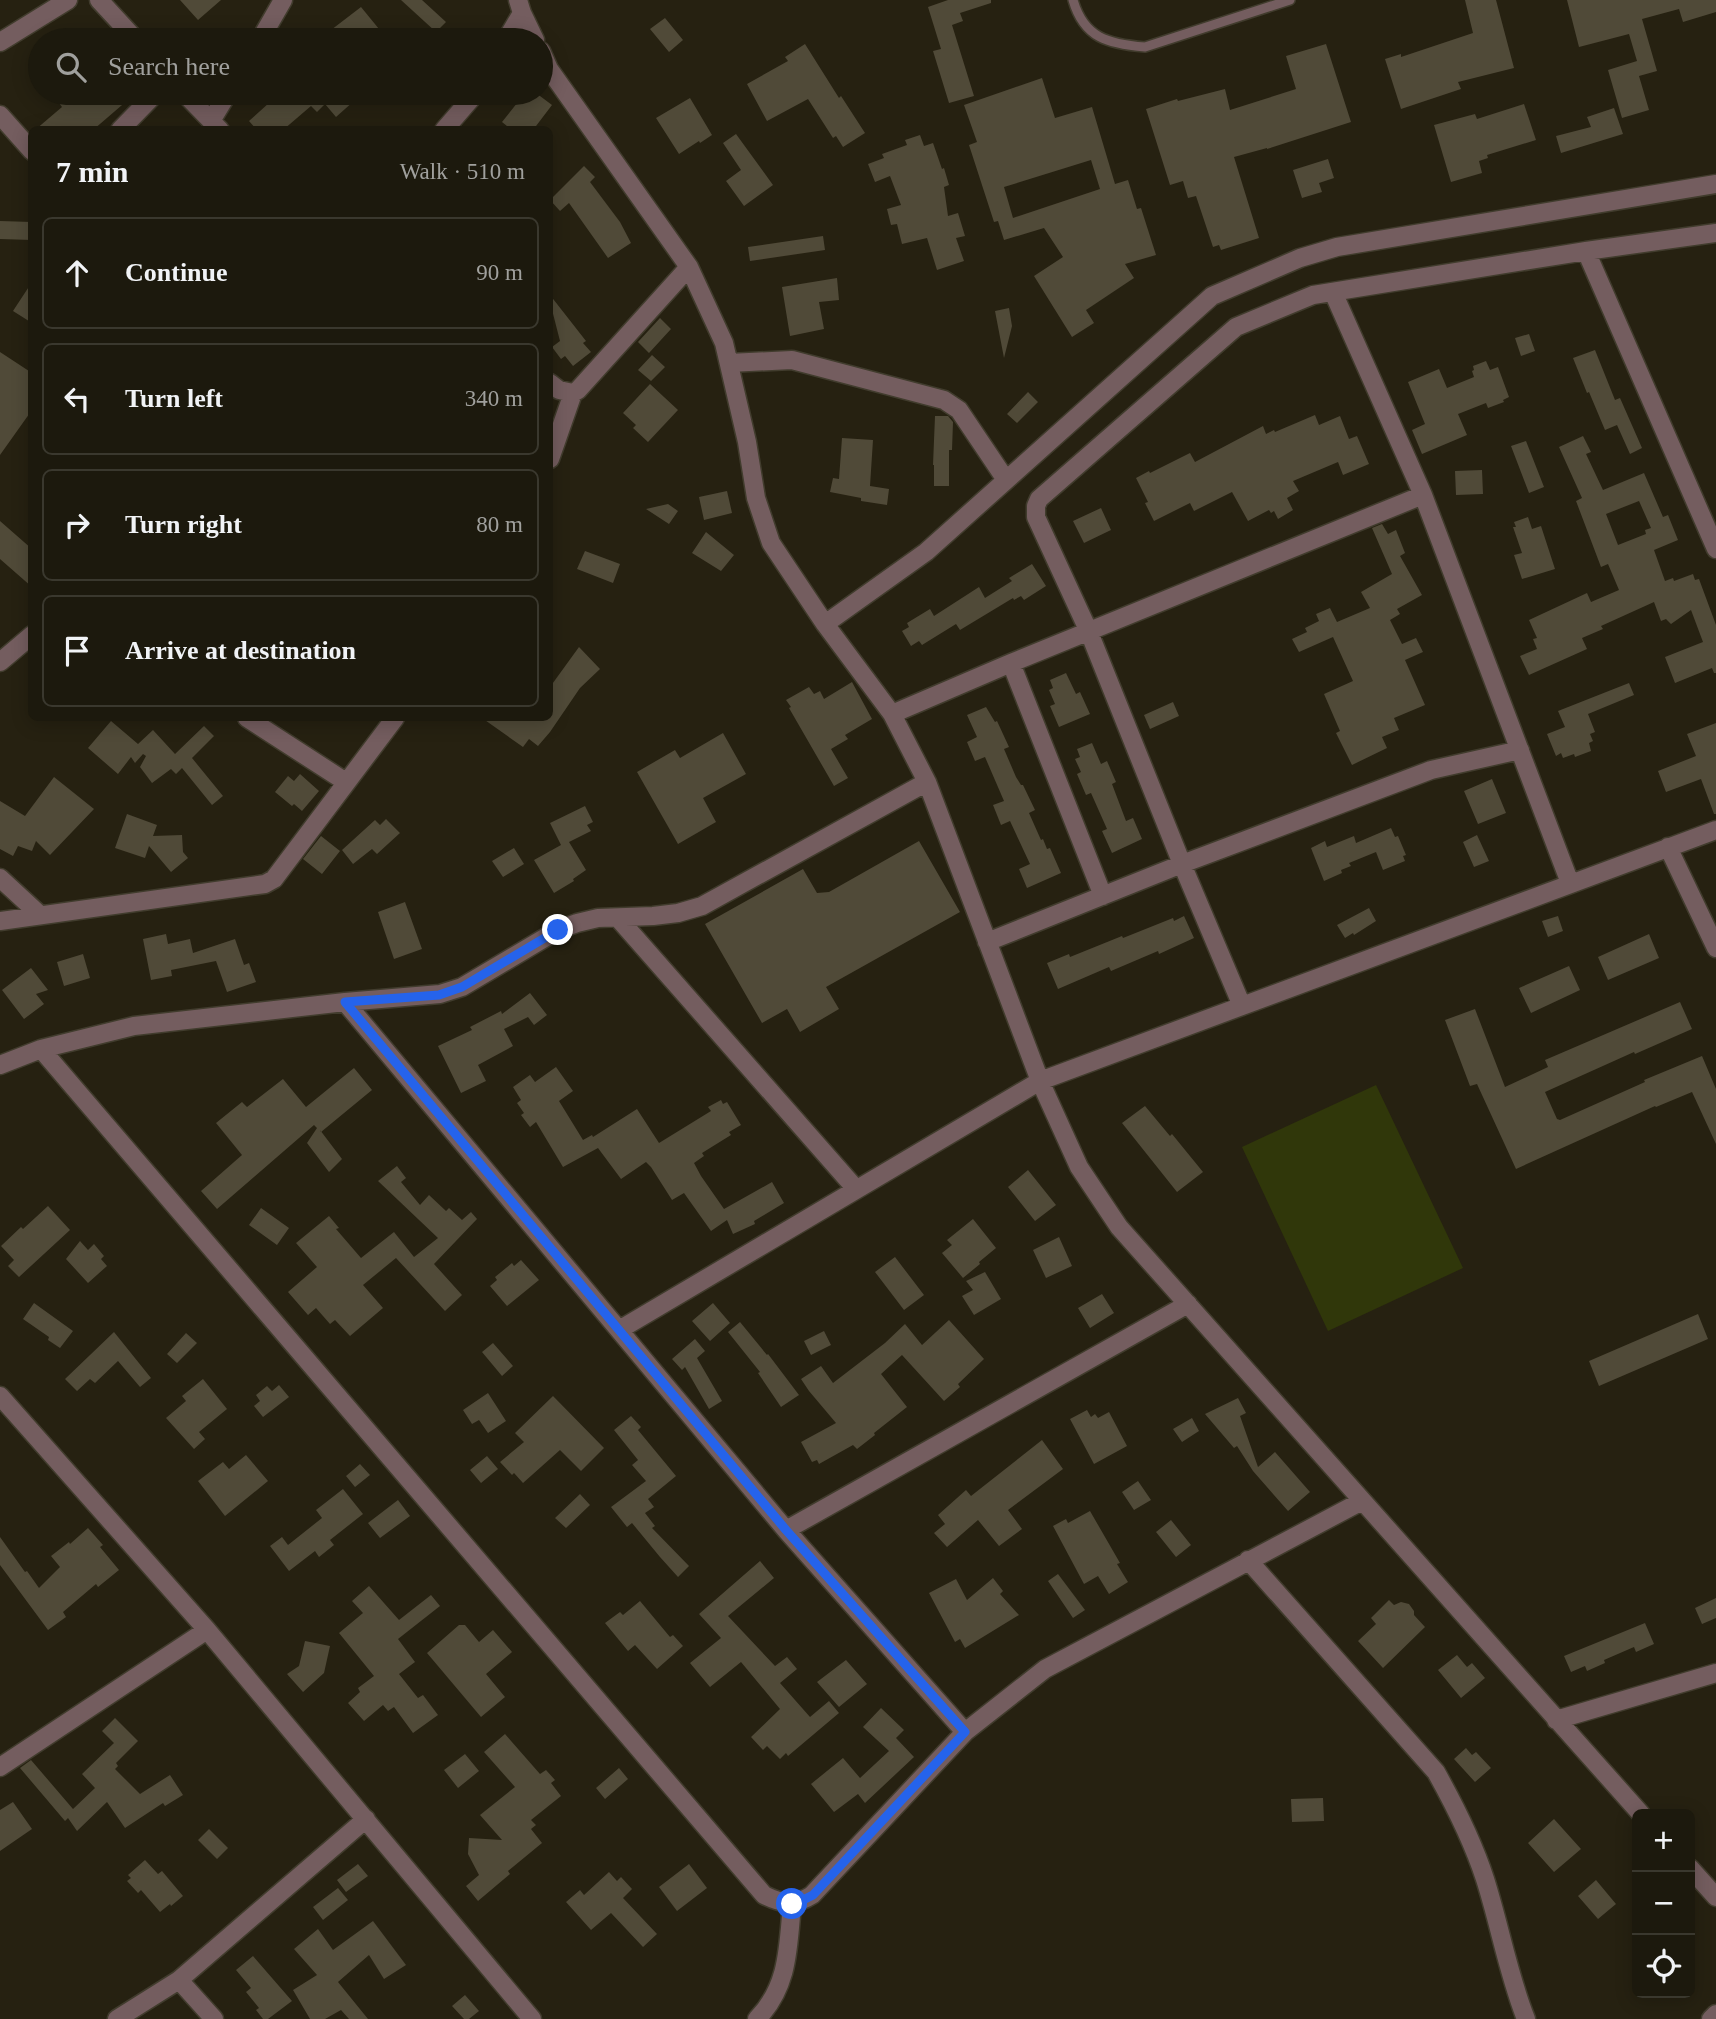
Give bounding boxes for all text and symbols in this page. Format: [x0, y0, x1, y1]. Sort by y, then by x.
search box [28, 28, 553, 105]
icon: search [52, 48, 90, 86]
text: Search here [108, 52, 230, 81]
text: 7 min [56, 155, 129, 188]
text: Walk · 510 m [400, 159, 525, 184]
icon: ahead [58, 254, 96, 292]
text: Continue [125, 258, 228, 287]
text: 90 m [476, 260, 523, 285]
icon: left [58, 380, 96, 418]
text: Turn left [125, 384, 223, 413]
text: 340 m [465, 386, 523, 411]
icon: right [58, 506, 96, 544]
text: Turn right [125, 510, 242, 539]
text: 80 m [476, 512, 523, 537]
icon: arrive [58, 632, 96, 670]
text: Arrive at destination [125, 636, 356, 665]
route end [542, 914, 573, 945]
map controls [1632, 1809, 1695, 1998]
button: + [1632, 1809, 1695, 1872]
button: − [1632, 1872, 1695, 1935]
route start [776, 1888, 807, 1919]
button: locate [1632, 1935, 1695, 1998]

